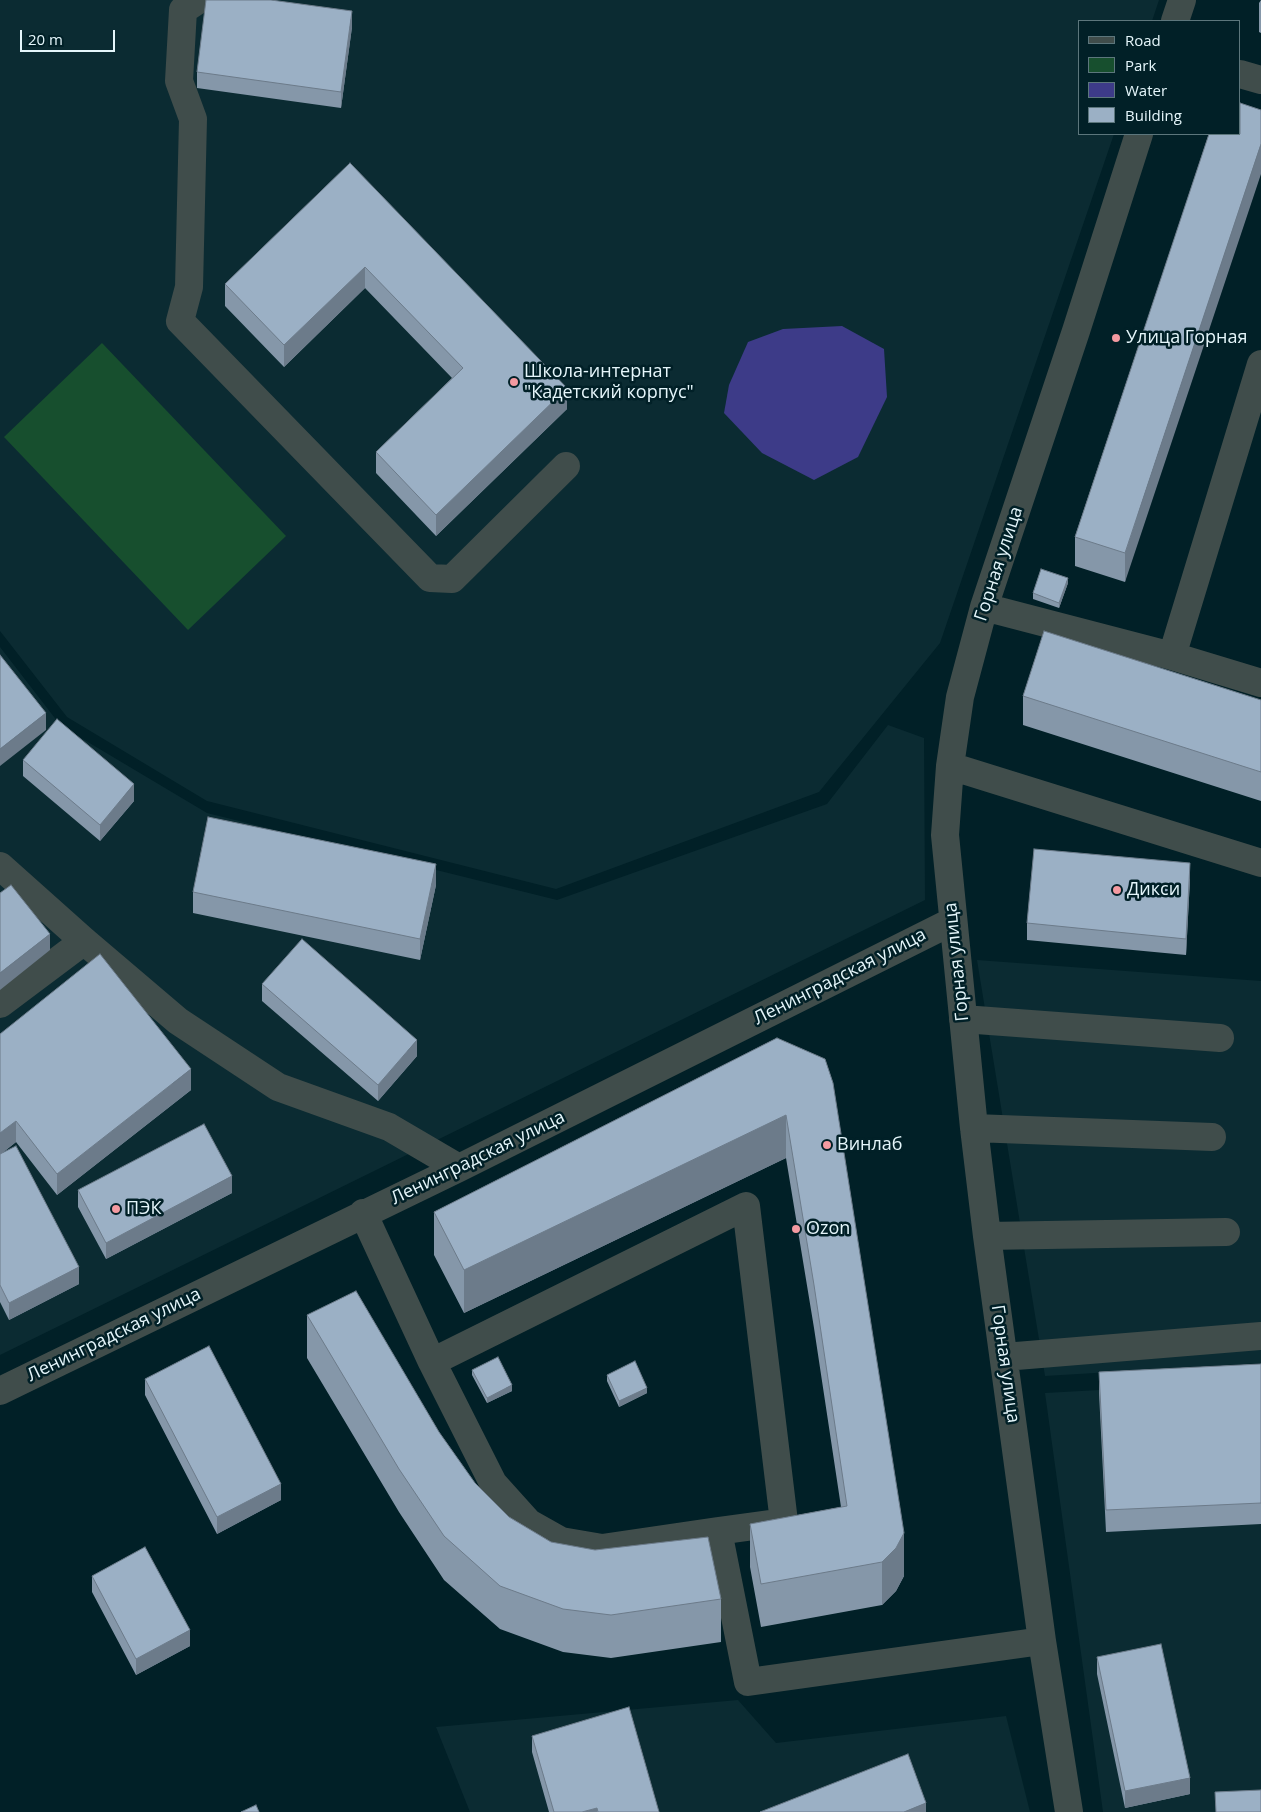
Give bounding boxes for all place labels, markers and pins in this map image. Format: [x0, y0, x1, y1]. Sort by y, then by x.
place label: Улица Горная [1126, 327, 1247, 349]
marker: Улица Горная [1110, 332, 1122, 344]
place label: Школа-интернат "Кадетский корпус" [524, 361, 694, 404]
marker: Школа-интернат "Кадетский корпус" [508, 376, 520, 388]
place label: Дикси [1127, 879, 1180, 901]
marker: Дикси [1111, 884, 1123, 896]
place label: Винлаб [837, 1134, 902, 1156]
marker: Винлаб [821, 1139, 833, 1151]
place label: ПЭК [126, 1198, 161, 1220]
marker: ПЭК [110, 1203, 122, 1215]
place label: Ozon [806, 1218, 850, 1240]
marker: Ozon [790, 1223, 802, 1235]

